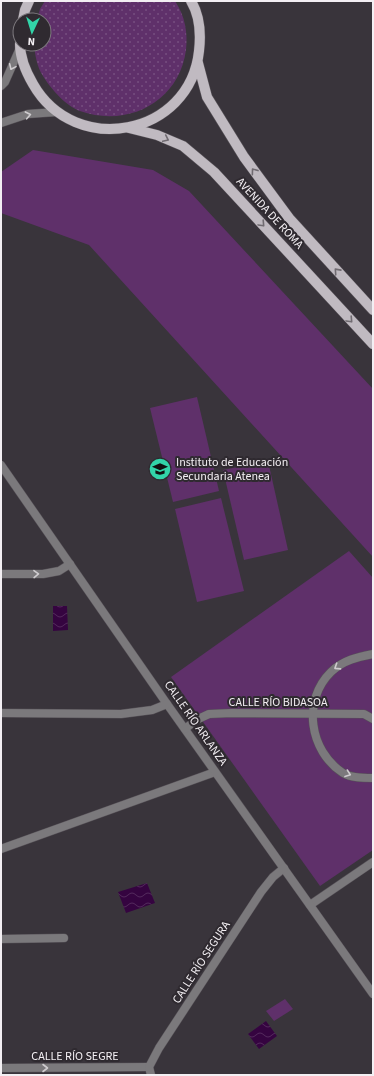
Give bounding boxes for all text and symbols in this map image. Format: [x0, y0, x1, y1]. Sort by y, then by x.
north arrow [12, 12, 52, 52]
text: N [27, 34, 36, 49]
one-way arrow [8, 64, 16, 71]
one-way arrow [25, 111, 32, 120]
one-way arrow [162, 134, 169, 142]
one-way arrow [252, 169, 259, 176]
street label: AVENIDA DE ROMA [232, 174, 308, 253]
one-way arrow [258, 219, 265, 227]
one-way arrow [334, 268, 342, 276]
one-way arrow [346, 315, 353, 323]
place label: Instituto de Educación Secundaria Atenea [176, 454, 288, 485]
school or university icon: Instituto de Educación Secundaria Atenea [147, 456, 173, 482]
one-way arrow [33, 570, 39, 578]
one-way arrow [334, 663, 341, 670]
street label: CALLE RÍO ARLANZA [160, 677, 232, 770]
street label: CALLE RÍO BIDASOA [229, 694, 328, 711]
one-way arrow [345, 769, 352, 778]
street label: CALLE RÍO SEGURA [168, 917, 235, 1007]
street label: CALLE RÍO SEGRE [31, 1048, 119, 1065]
one-way arrow [42, 1064, 48, 1072]

